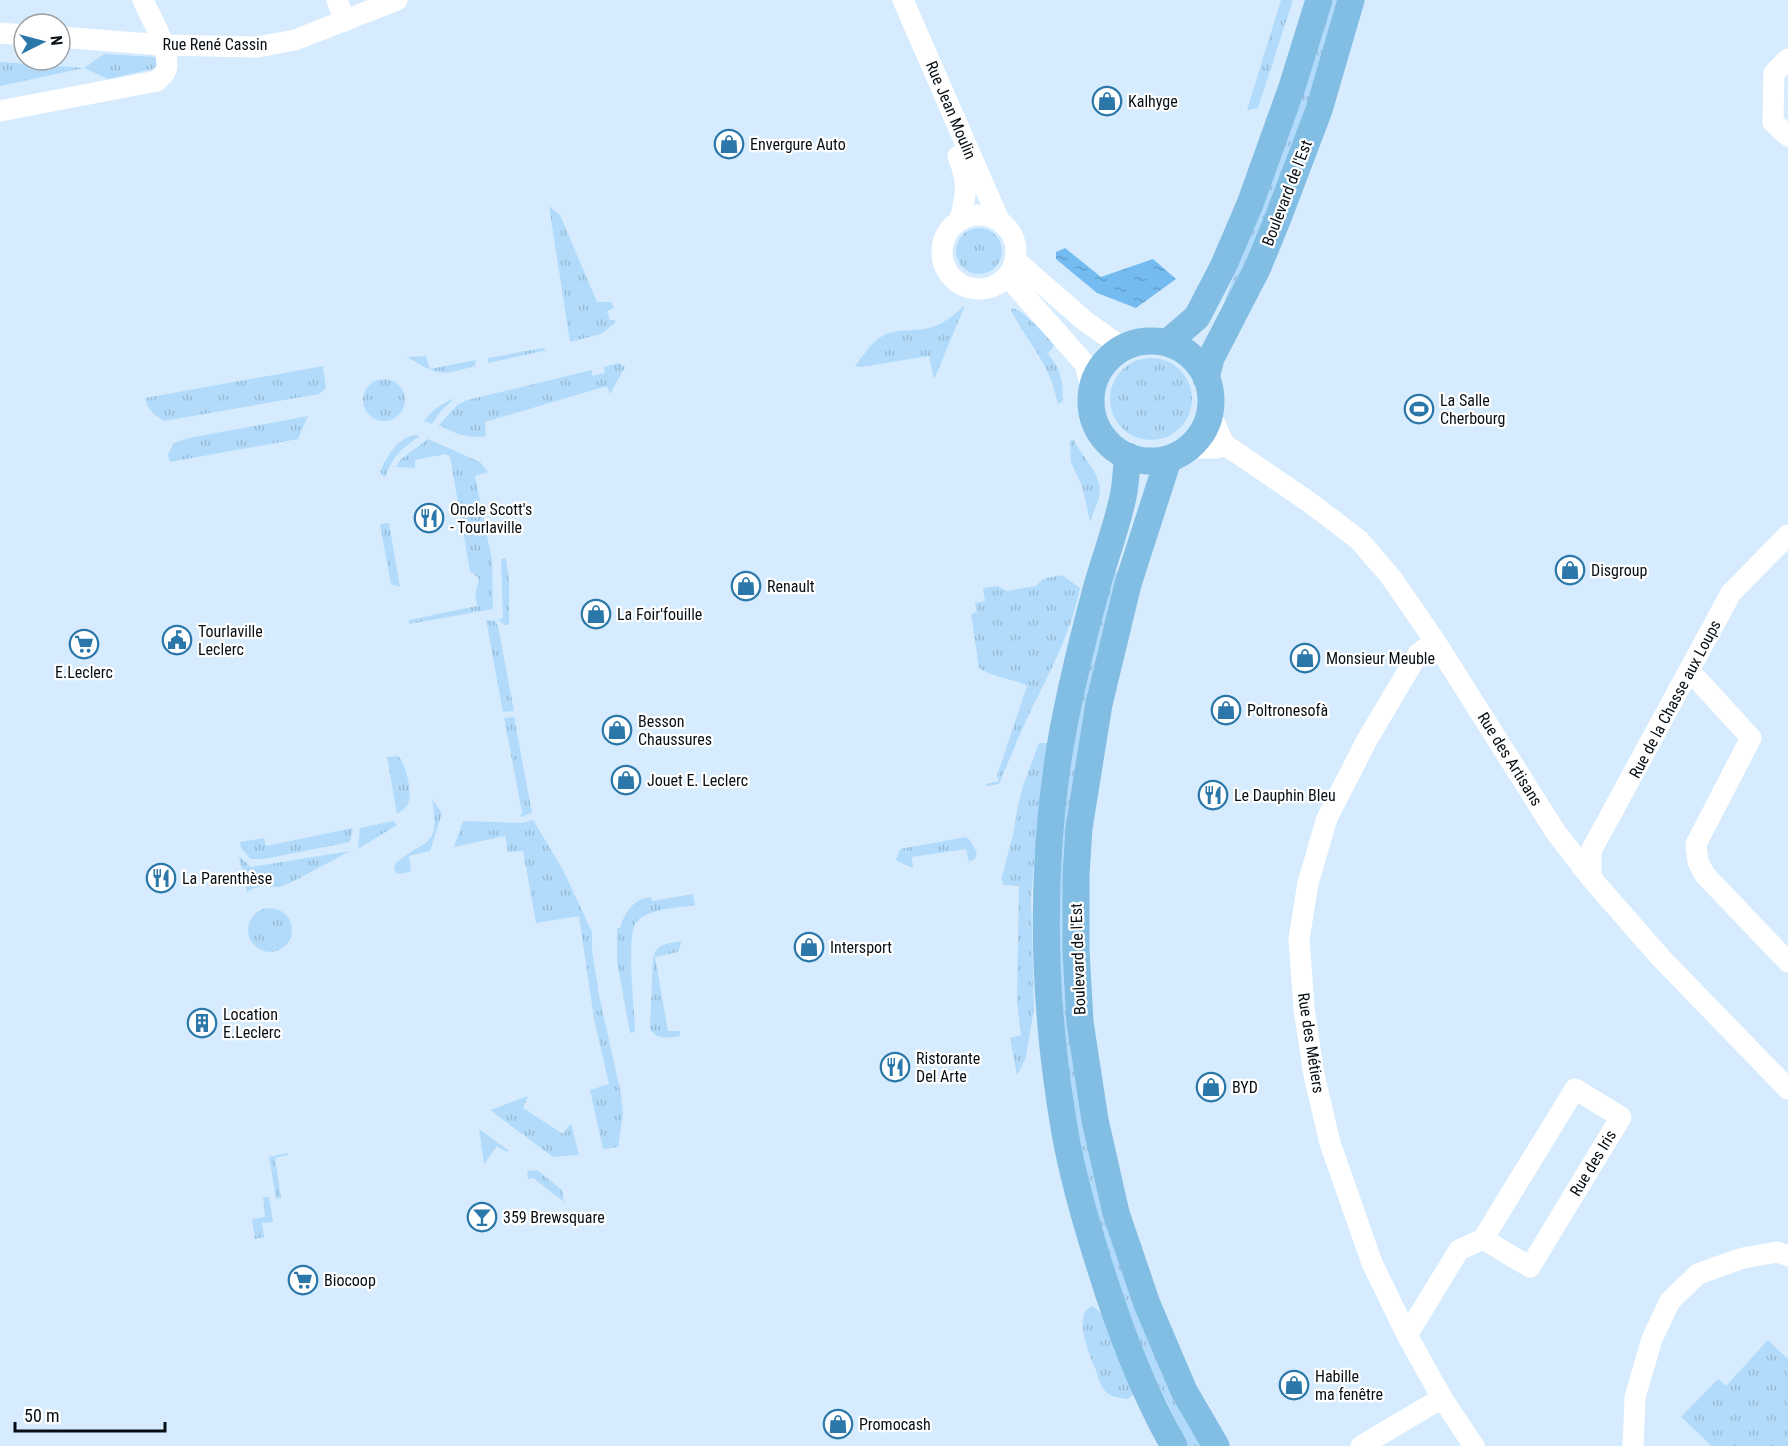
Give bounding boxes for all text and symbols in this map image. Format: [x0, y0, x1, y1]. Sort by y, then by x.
north arrow [12, 12, 72, 72]
text: N [46, 35, 66, 46]
street label: Rue René Cassin [162, 35, 268, 54]
street label: Rue Jean Moulin [922, 58, 980, 162]
shop icon: Kalhyge [1091, 85, 1123, 117]
place label: Kalhyge [1128, 92, 1178, 111]
shop icon: Envergure Auto [713, 128, 745, 160]
place label: Envergure Auto [750, 135, 846, 154]
street label: Boulevard de l'Est [1258, 137, 1316, 249]
place label: La Salle Cherbourg [1440, 391, 1505, 428]
sports icon: La Salle Cherbourg [1403, 393, 1435, 425]
place label: Oncle Scott's - Tourlaville [450, 500, 532, 537]
restaurant icon: Oncle Scott's - Tourlaville [413, 502, 445, 534]
shop icon: Disgroup [1554, 554, 1586, 586]
place label: Disgroup [1591, 561, 1647, 580]
shop icon: Renault [730, 570, 762, 602]
place label: Renault [767, 577, 815, 596]
shop icon: La Foir'fouille [580, 598, 612, 630]
place label: La Foir'fouille [617, 605, 702, 624]
street label: Rue de la Chasse aux Loups [1625, 617, 1725, 781]
place label: Tourlaville Leclerc [198, 622, 263, 659]
public building icon: Tourlaville Leclerc [161, 624, 193, 656]
supermarket icon: E.Leclerc [68, 628, 100, 660]
shop icon: Monsieur Meuble [1289, 642, 1321, 674]
place label: Monsieur Meuble [1326, 649, 1435, 668]
place label: E.Leclerc [55, 663, 113, 682]
shop icon: Poltronesofà [1210, 694, 1242, 726]
place label: Poltronesofà [1247, 701, 1328, 720]
street label: Rue des Artisans [1474, 709, 1546, 809]
place label: Besson Chaussures [638, 712, 712, 749]
shop icon: Besson Chaussures [601, 714, 633, 746]
shop icon: Jouet E. Leclerc [610, 764, 642, 796]
place label: Jouet E. Leclerc [647, 771, 748, 790]
restaurant icon: Le Dauphin Bleu [1197, 779, 1229, 811]
place label: Le Dauphin Bleu [1234, 786, 1336, 805]
restaurant icon: La Parenthèse [145, 862, 177, 894]
place label: La Parenthèse [182, 869, 272, 888]
street label: Boulevard de l'Est [1067, 903, 1089, 1015]
shop icon: Intersport [793, 931, 825, 963]
place label: Intersport [830, 938, 892, 957]
street label: Rue des Métiers [1294, 991, 1328, 1095]
place label: Location E.Leclerc [223, 1005, 281, 1042]
building icon: Location E.Leclerc [186, 1007, 218, 1039]
place label: Ristorante Del Arte [916, 1049, 980, 1086]
restaurant icon: Ristorante Del Arte [879, 1051, 911, 1083]
shop icon: BYD [1195, 1071, 1227, 1103]
place label: BYD [1232, 1078, 1258, 1097]
street label: Rue des Iris [1566, 1127, 1620, 1199]
bar icon: 359 Brewsquare [466, 1201, 498, 1233]
place label: 359 Brewsquare [503, 1208, 605, 1227]
supermarket icon: Biocoop [287, 1264, 319, 1296]
place label: Biocoop [324, 1271, 376, 1290]
place label: Habille ma fenêtre [1315, 1367, 1383, 1404]
shop icon: Habille ma fenêtre [1278, 1369, 1310, 1401]
scale bar [15, 1395, 165, 1433]
text: 50 m [24, 1405, 59, 1426]
shop icon: Promocash [822, 1408, 854, 1440]
place label: Promocash [859, 1415, 931, 1434]

